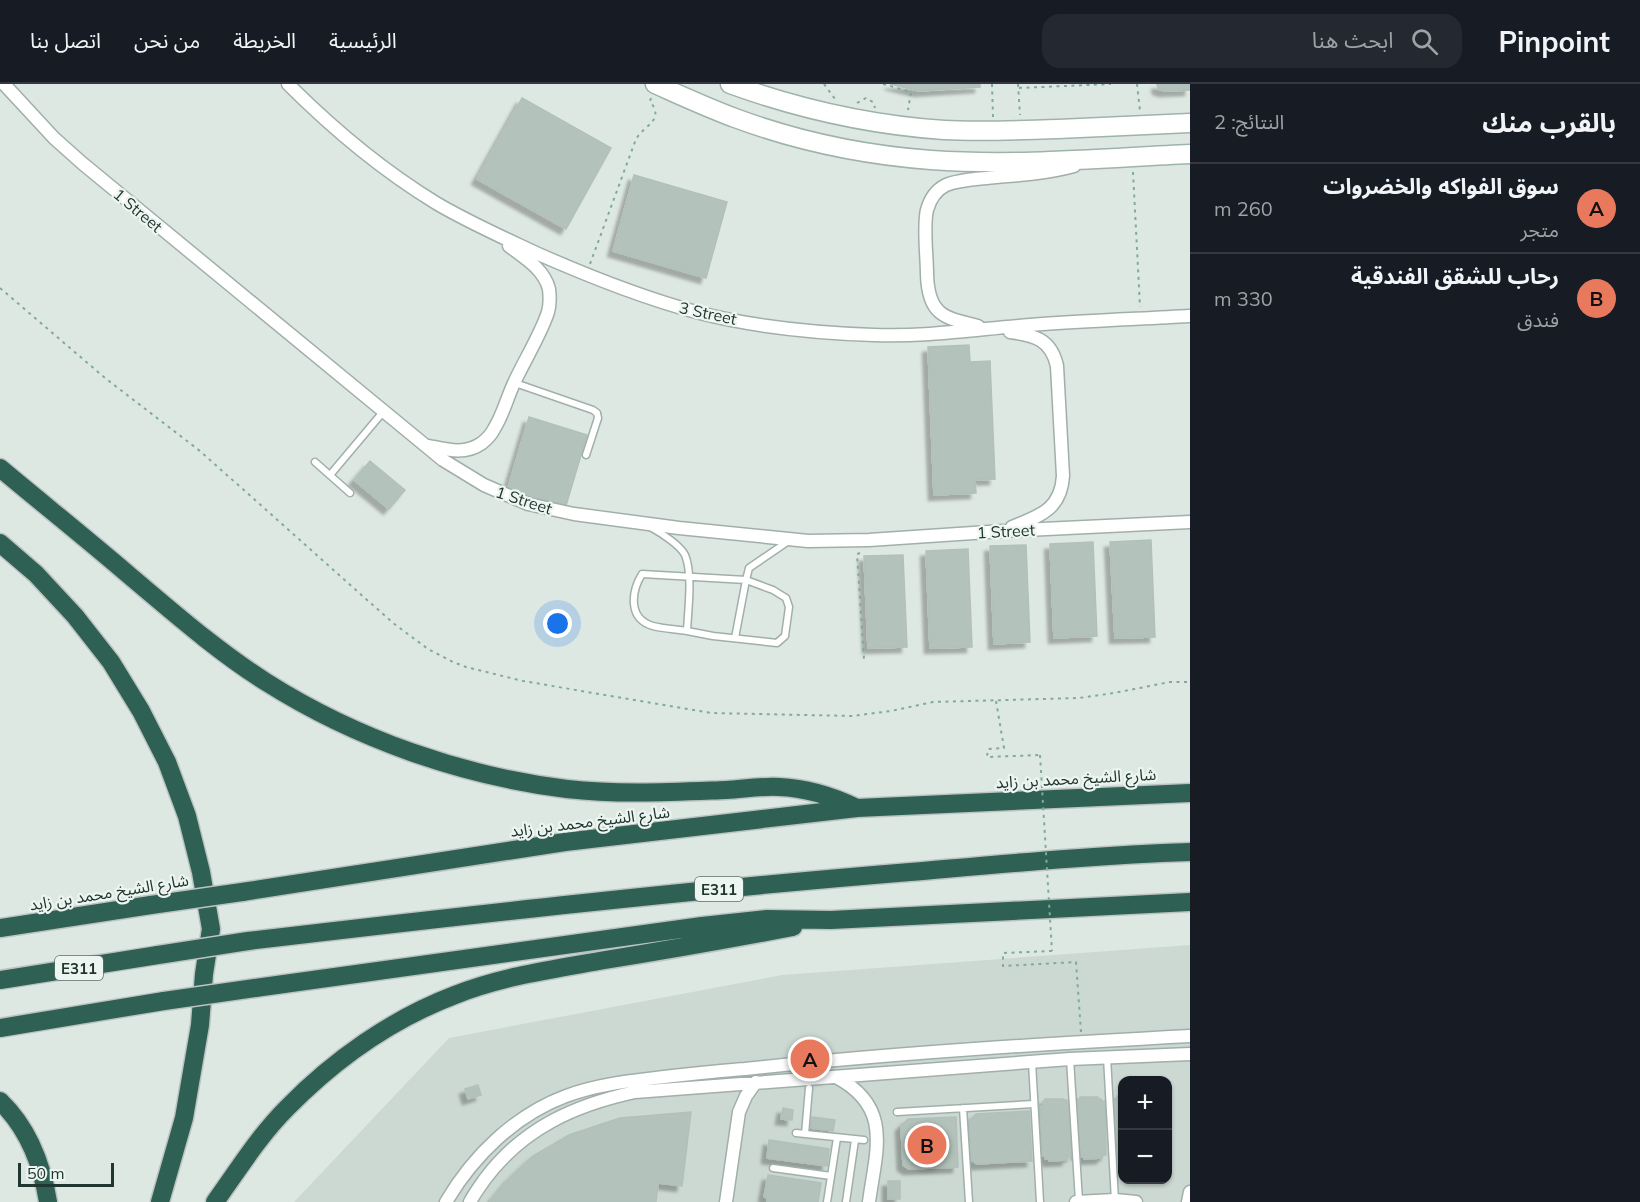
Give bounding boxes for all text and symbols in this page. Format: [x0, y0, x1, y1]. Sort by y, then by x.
search box [1042, 14, 1462, 68]
text: Pinpoint [1498, 24, 1610, 59]
icon: search [1408, 25, 1441, 58]
text: ابحث هنا [1312, 26, 1393, 54]
text: اتصل بنا [30, 27, 101, 53]
text: من نحن [134, 27, 200, 53]
text: الخريطة [233, 27, 296, 53]
text: الرئيسية [329, 27, 397, 53]
text: بالقرب منك [1482, 106, 1616, 139]
text: النتائج: 2 [1214, 109, 1284, 134]
text: سوق الفواكه والخضروات [1323, 172, 1559, 200]
street label: 1 Street [109, 184, 167, 237]
text: 260 m [1214, 196, 1273, 221]
text: A [1589, 196, 1604, 221]
text: متجر [1520, 217, 1559, 242]
text: رحاب للشقق الفندقية [1351, 262, 1559, 290]
text: 330 m [1214, 286, 1273, 311]
text: B [1590, 286, 1603, 311]
street label: 3 Street [678, 297, 739, 329]
text: فندق [1517, 307, 1559, 332]
street label: 1 Street [493, 482, 555, 519]
street label: 1 Street [977, 519, 1036, 543]
your location [543, 609, 572, 638]
street label: شارع الشيخ محمد بن زايد [995, 764, 1157, 795]
street label: شارع الشيخ محمد بن زايد [509, 801, 671, 844]
street label: شارع الشيخ محمد بن زايد [28, 870, 190, 917]
road number: E311 [695, 877, 743, 901]
road number: E311 [55, 956, 103, 980]
pin: A [790, 1036, 830, 1082]
map controls [1118, 1076, 1172, 1184]
button: + [1118, 1076, 1172, 1130]
pin: B [908, 1122, 946, 1168]
button: − [1118, 1130, 1172, 1184]
scale bar [18, 1160, 114, 1188]
text: 50 m [27, 1163, 64, 1183]

